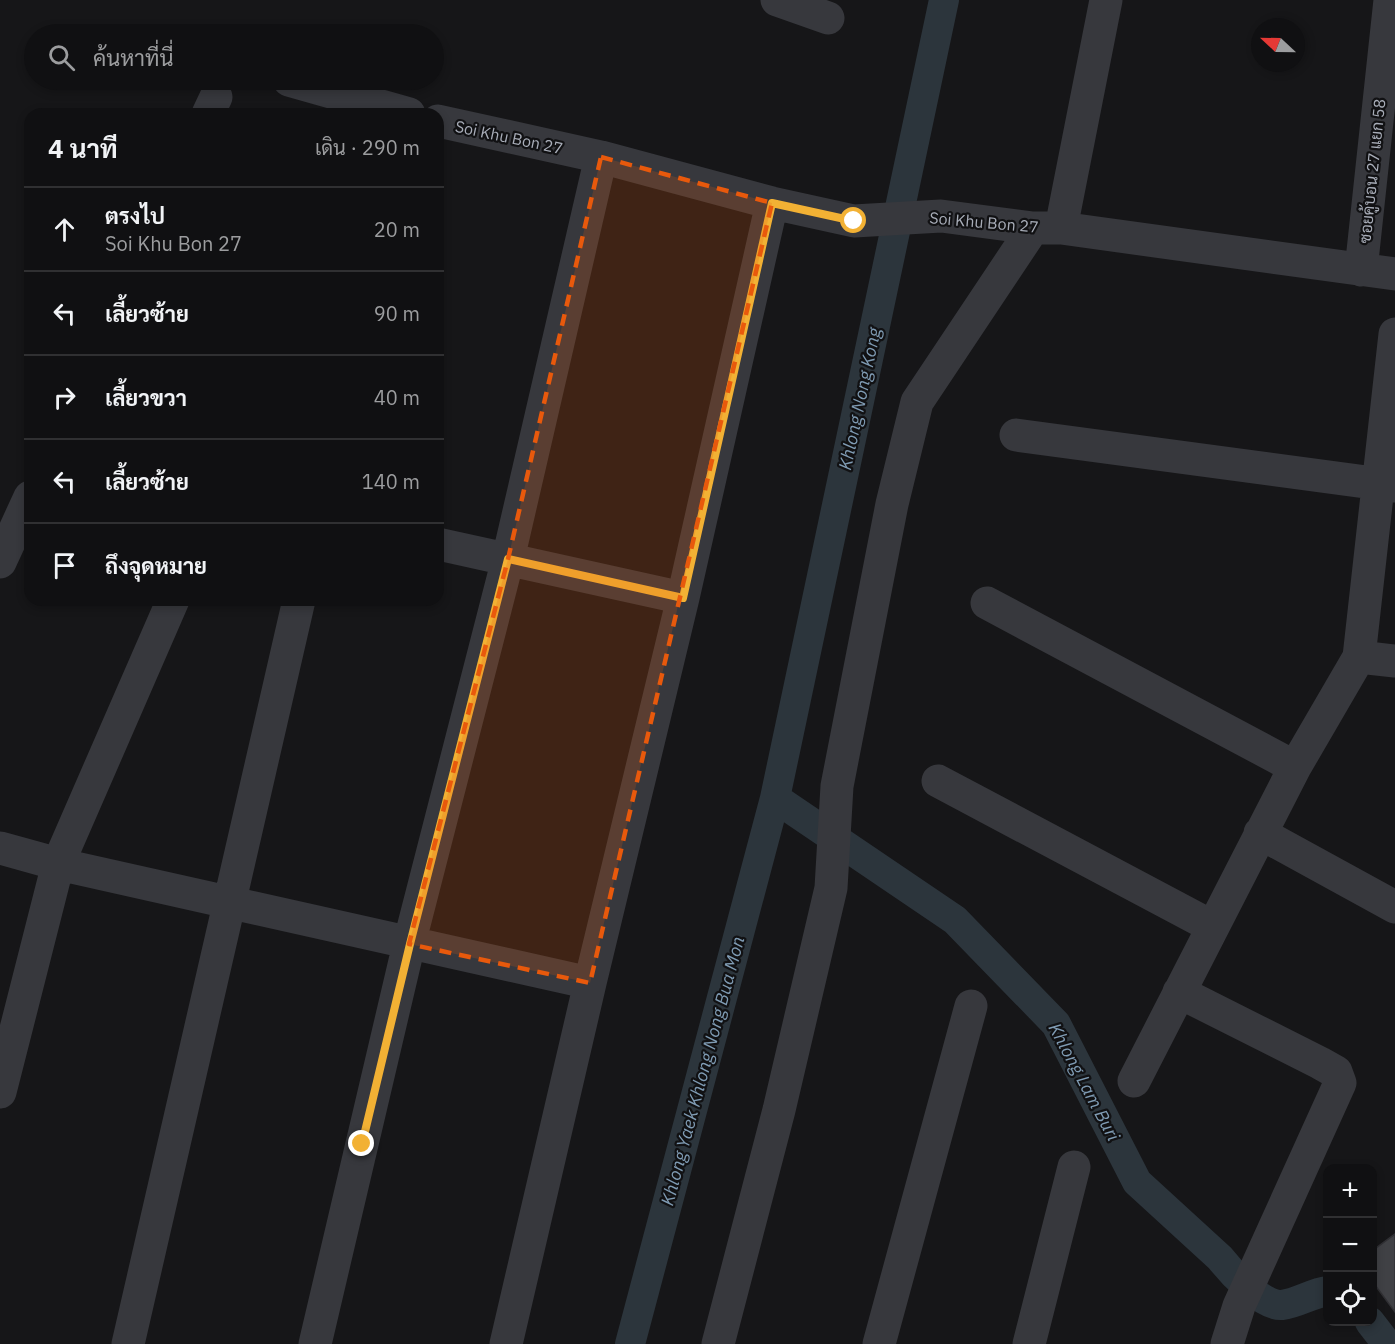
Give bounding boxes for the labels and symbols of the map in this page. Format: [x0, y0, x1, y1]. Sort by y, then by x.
north arrow [1251, 18, 1305, 72]
street label: ซอยคู้บอน 27 แยก 58 [1354, 98, 1392, 245]
street label: Soi Khu Bon 27 [453, 116, 565, 158]
route start [840, 207, 866, 233]
street label: Soi Khu Bon 27 [929, 207, 1039, 237]
water label: Khlong Nong Kong [833, 325, 886, 472]
water label: Khlong Yaek Khlong Nong Bua Mon [655, 934, 750, 1208]
water label: Khlong Lam Buri [1044, 1019, 1125, 1145]
route end [348, 1130, 374, 1156]

